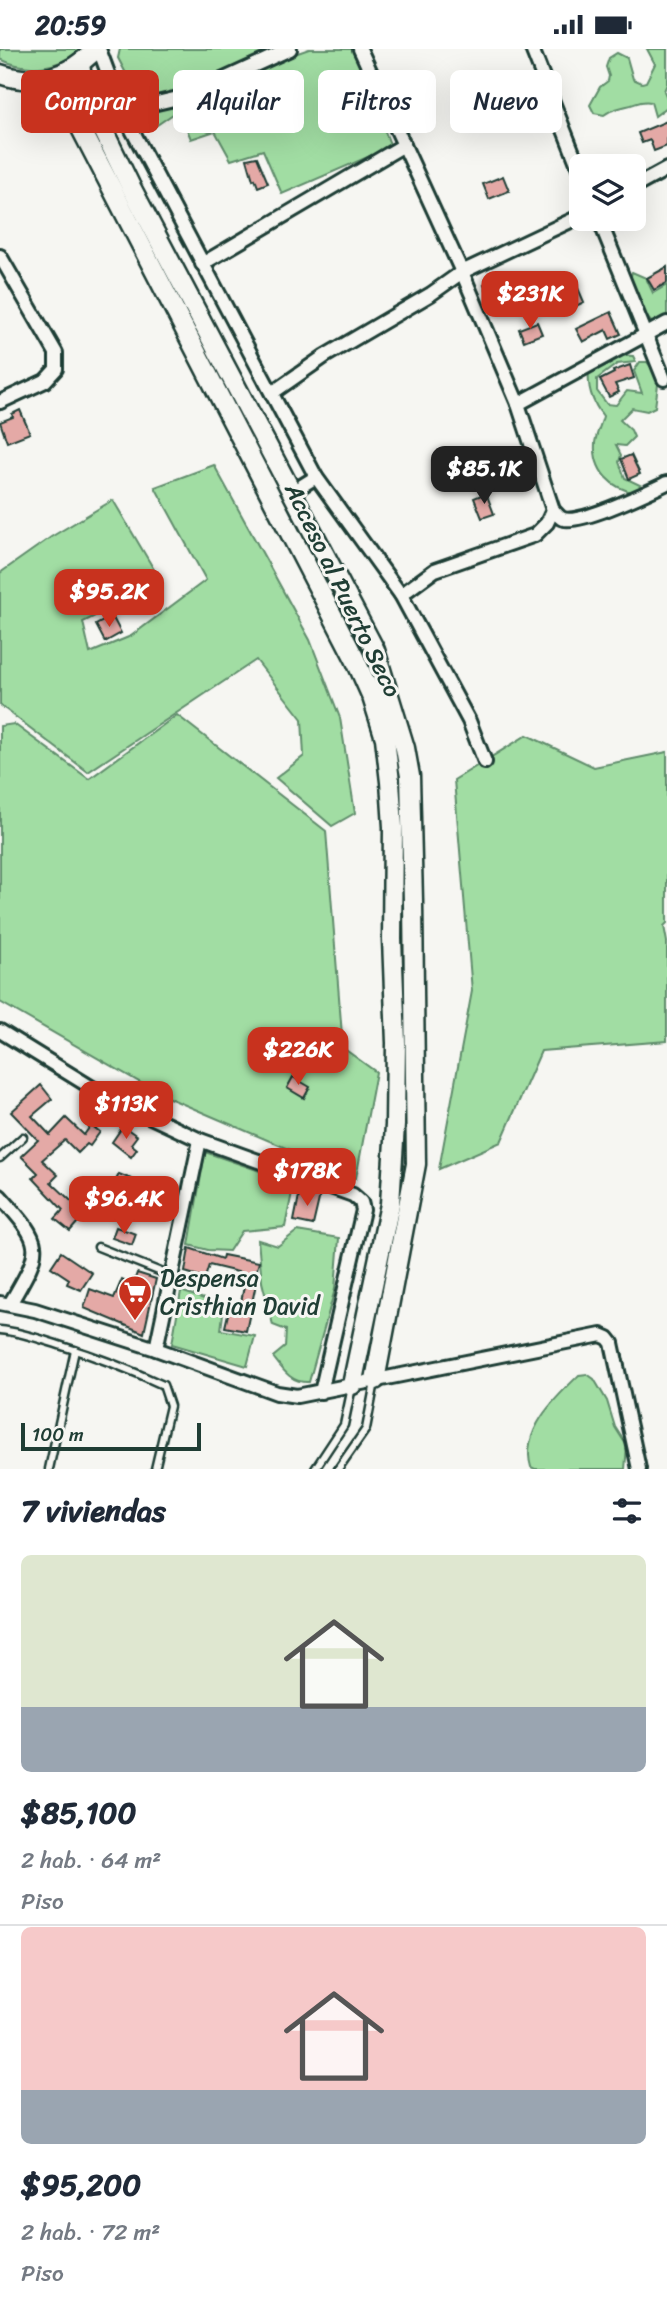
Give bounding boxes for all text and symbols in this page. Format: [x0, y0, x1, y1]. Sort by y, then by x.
text: 20:59 [35, 2, 106, 48]
chip: Comprar [21, 70, 159, 133]
chip: Alquilar [173, 70, 304, 133]
chip: Filtros [318, 70, 436, 133]
chip: Nuevo [450, 70, 562, 133]
map controls [569, 154, 646, 231]
button: layers [569, 154, 646, 231]
pin: $231K [481, 271, 579, 331]
text: $231K [497, 273, 563, 314]
pin: $85.1K [427, 447, 541, 506]
text: $85.1K [447, 448, 521, 489]
street label: Acceso al Puerto Seco [272, 475, 413, 705]
pin: $95.2K [52, 569, 166, 629]
text: $95.2K [70, 571, 148, 612]
pin: $226K [249, 1027, 347, 1087]
text: $226K [263, 1029, 333, 1070]
pin: $113K [77, 1081, 175, 1141]
text: $113K [95, 1083, 157, 1124]
pin: $178K [258, 1149, 356, 1208]
text: $178K [274, 1150, 340, 1191]
pin: $96.4K [67, 1177, 181, 1236]
text: $96.4K [85, 1178, 163, 1219]
place label: Despensa Cristhian David [160, 1257, 322, 1327]
supermarket icon: Despensa Cristhian David [116, 1273, 154, 1322]
text: 100 m [32, 1418, 84, 1451]
scale bar [21, 1420, 201, 1452]
text: 7 viviendas [21, 1484, 166, 1538]
icon: filters [608, 1492, 646, 1530]
icon: home [271, 1601, 397, 1727]
text: $85,100 [21, 1786, 136, 1840]
text: 2 hab. · 64 m² [21, 1840, 161, 1881]
text: Piso [21, 1881, 64, 1922]
icon: home [271, 1973, 397, 2099]
text: $95,200 [21, 2158, 141, 2212]
text: 2 hab. · 72 m² [21, 2212, 160, 2253]
text: Piso [21, 2253, 64, 2294]

